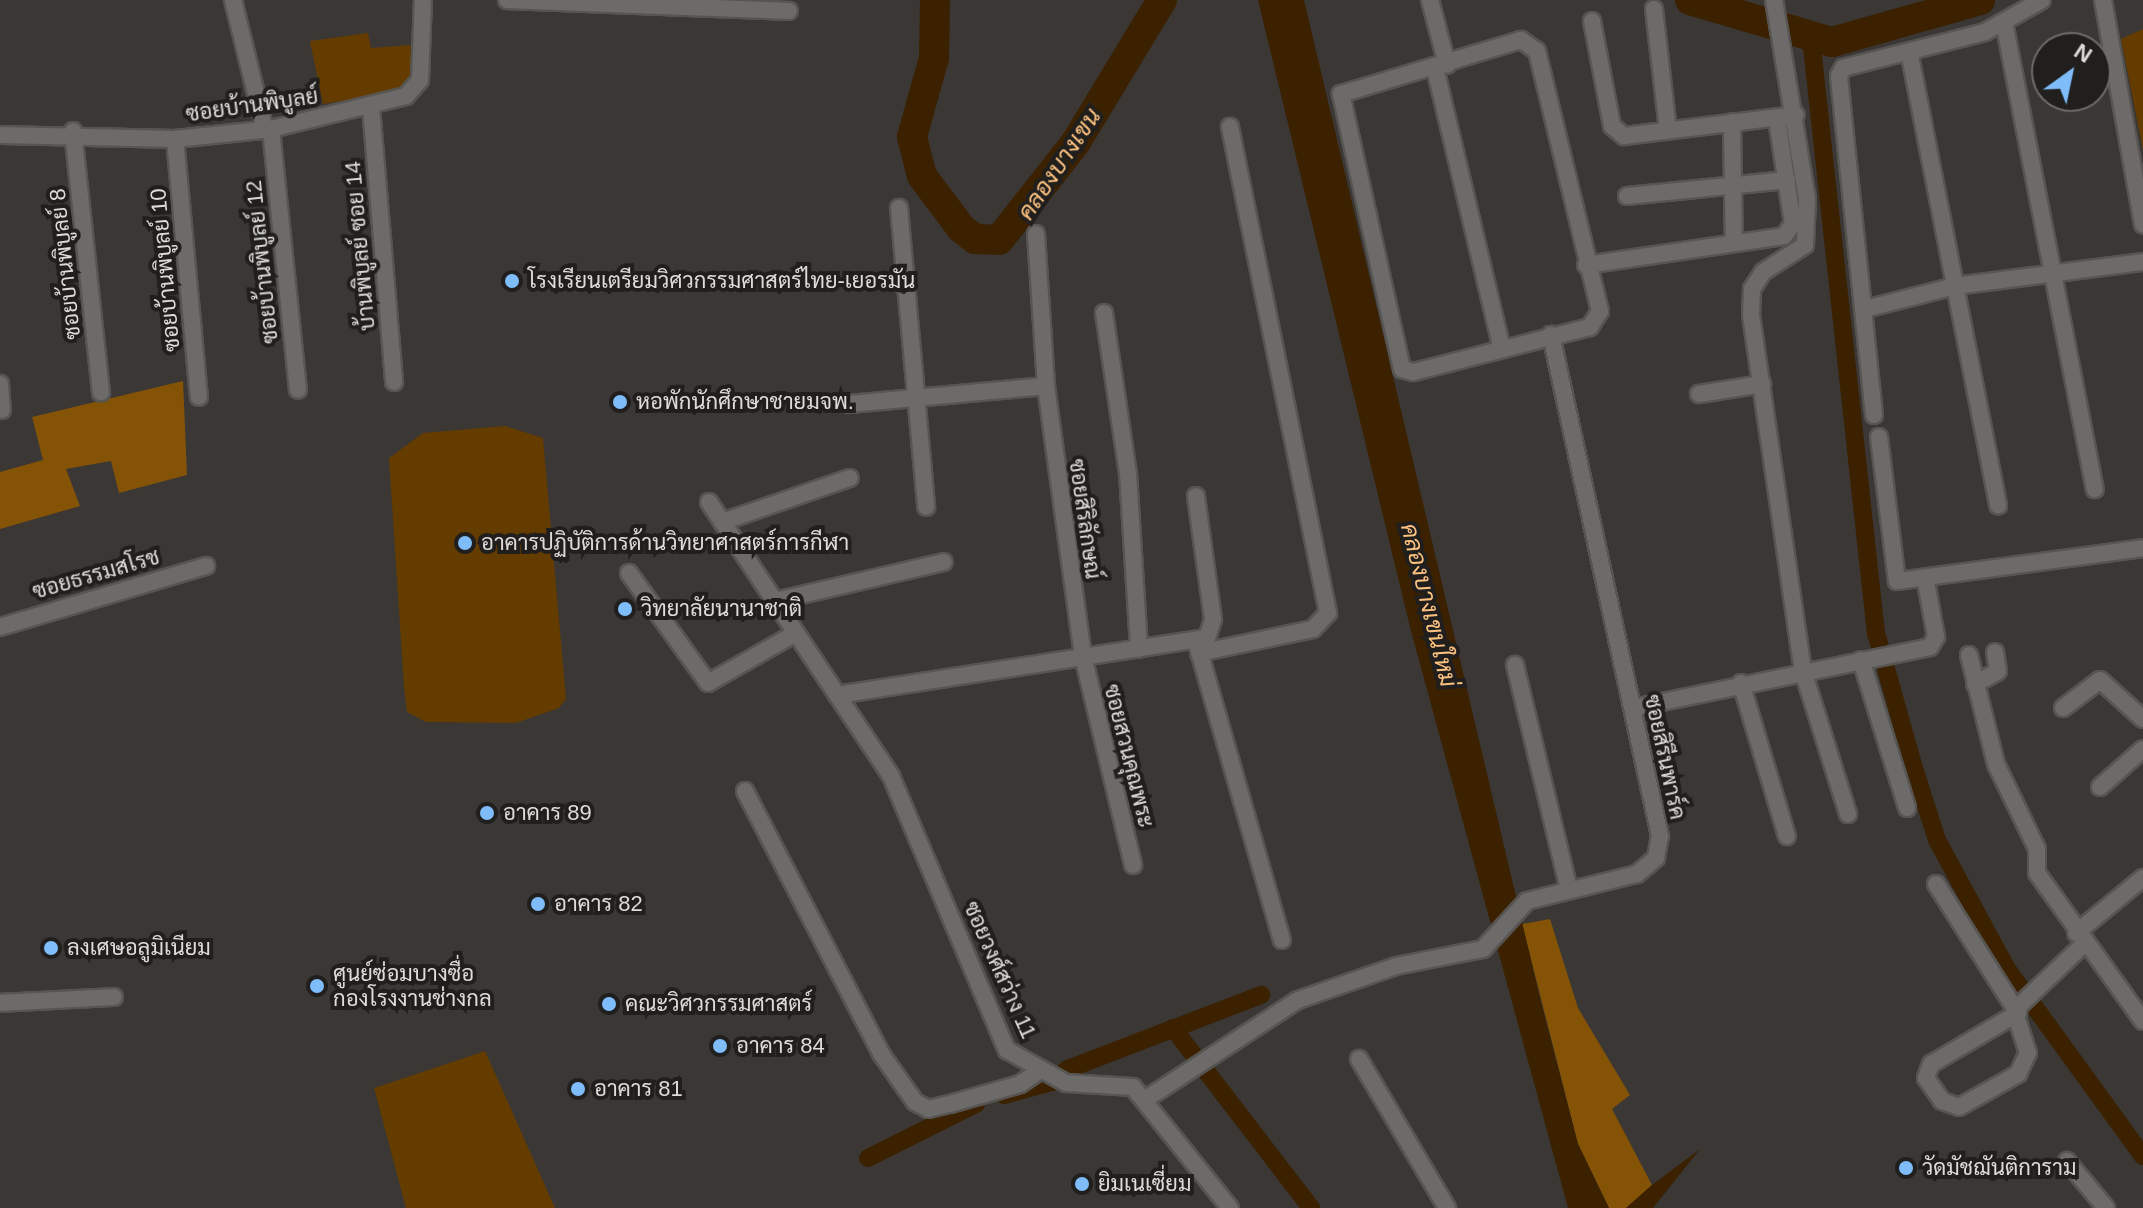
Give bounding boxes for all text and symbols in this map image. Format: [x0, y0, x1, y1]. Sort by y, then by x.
north arrow [2031, 32, 2111, 112]
text: N [2070, 38, 2097, 68]
street label: ซอยบ้านพิบูลย์ [184, 83, 320, 127]
water label: คลองบางเขน [1011, 103, 1107, 225]
street label: บ้านพิบูลย์ ซอย 14 [339, 160, 381, 332]
street label: ซอยบ้านพิบูลย์ 12 [240, 179, 284, 345]
street label: ซอยบ้านพิบูลย์ 8 [44, 187, 86, 341]
street label: ซอยบ้านพิบูลย์ 10 [145, 187, 185, 353]
place label: โรงเรียนเตรียมวิศวกรรมศาสตร์ไทย-เยอรมัน [528, 268, 915, 294]
marker: โรงเรียนเตรียมวิศวกรรมศาสตร์ไทย-เยอรมัน [503, 272, 521, 290]
place label: หอพักนักศึกษาชายมจพ. [636, 389, 854, 415]
marker: หอพักนักศึกษาชายมจพ. [611, 393, 629, 411]
street label: ซอยสิริลักษณ์ [1064, 457, 1106, 581]
water label: คลองบางเขนใหม่ [1395, 520, 1463, 690]
place label: อาคารปฏิบัติการด้านวิทยาศาสตร์การกีฬา [481, 530, 849, 556]
marker: อาคารปฏิบัติการด้านวิทยาศาสตร์การกีฬา [456, 534, 474, 552]
street label: ซอยธรรมสโรช [29, 543, 163, 605]
place label: วิทยาลัยนานาชาติ [641, 596, 802, 622]
marker: วิทยาลัยนานาชาติ [616, 600, 634, 618]
street label: ซอยสวนคุณพระ [1098, 682, 1160, 830]
street label: ซอยสิรีนพาร์ค [1639, 692, 1691, 822]
place label: อาคาร 89 [503, 800, 592, 826]
marker: อาคาร 89 [478, 804, 496, 822]
place label: อาคาร 82 [554, 891, 643, 917]
marker: อาคาร 82 [529, 895, 547, 913]
street label: ซอยวงศ์สว่าง 11 [958, 897, 1042, 1043]
place label: ลงเศษอลูมิเนียม [67, 935, 211, 961]
marker: ลงเศษอลูมิเนียม [42, 939, 60, 957]
place label: ศูนย์ซ่อมบางซื่อ กองโรงงานช่างกล [333, 960, 492, 1012]
marker: ศูนย์ซ่อมบางซื่อ กองโรงงานช่างกล [308, 977, 326, 995]
place label: คณะวิศวกรรมศาสตร์ [625, 991, 812, 1017]
marker: คณะวิศวกรรมศาสตร์ [600, 995, 618, 1013]
place label: อาคาร 84 [736, 1033, 825, 1059]
marker: อาคาร 84 [711, 1037, 729, 1055]
place label: อาคาร 81 [594, 1076, 683, 1102]
marker: อาคาร 81 [569, 1080, 587, 1098]
place label: วัดมัชฌันติการาม [1922, 1155, 2076, 1181]
marker: วัดมัชฌันติการาม [1897, 1159, 1915, 1177]
place label: ยิมเนเซี่ยม [1098, 1171, 1191, 1197]
marker: ยิมเนเซี่ยม [1073, 1175, 1091, 1193]

